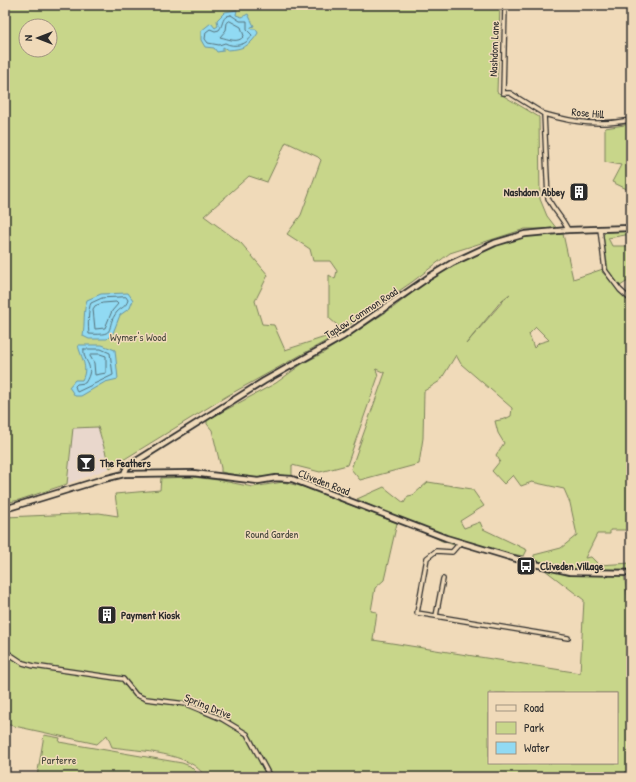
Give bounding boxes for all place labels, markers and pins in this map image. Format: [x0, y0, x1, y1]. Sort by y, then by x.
building icon: Nashdom Abbey [568, 181, 590, 203]
place label: Nashdom Abbey [504, 185, 565, 200]
bar icon: The Feathers [75, 452, 97, 474]
place label: The Feathers [99, 456, 152, 470]
bus stop icon: Cliveden Village [515, 555, 537, 577]
place label: Cliveden Village [540, 559, 604, 574]
building icon: Payment Kiosk [96, 604, 118, 626]
place label: Payment Kiosk [121, 608, 180, 623]

